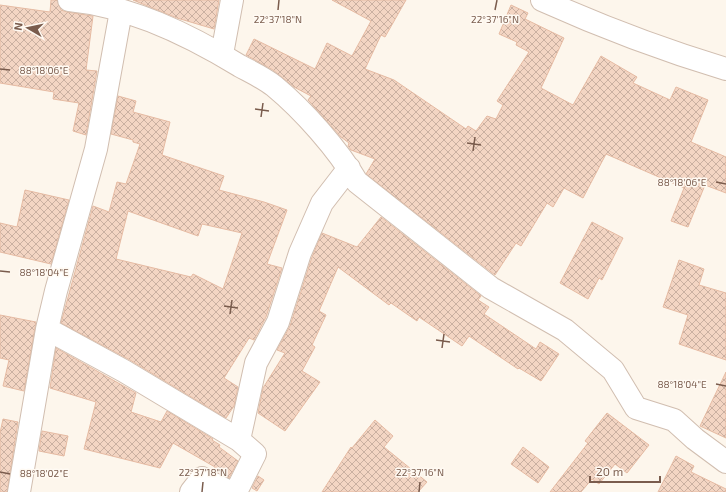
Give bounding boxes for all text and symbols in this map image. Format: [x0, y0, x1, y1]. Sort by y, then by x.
north arrow [8, 8, 48, 48]
text: 22°37'18"N [254, 13, 302, 25]
text: 22°37'16"N [471, 13, 519, 25]
text: N [11, 21, 25, 31]
text: 88°18'06"E [20, 64, 69, 76]
text: 88°18'06"E [658, 176, 707, 188]
text: 88°18'04"E [19, 266, 69, 278]
text: 88°18'04"E [657, 378, 707, 390]
scale bar [590, 458, 660, 484]
text: 20 m [596, 464, 623, 478]
text: 22°37'18"N [179, 466, 227, 478]
text: 22°37'16"N [396, 466, 444, 478]
text: 88°18'02"E [20, 467, 69, 479]

